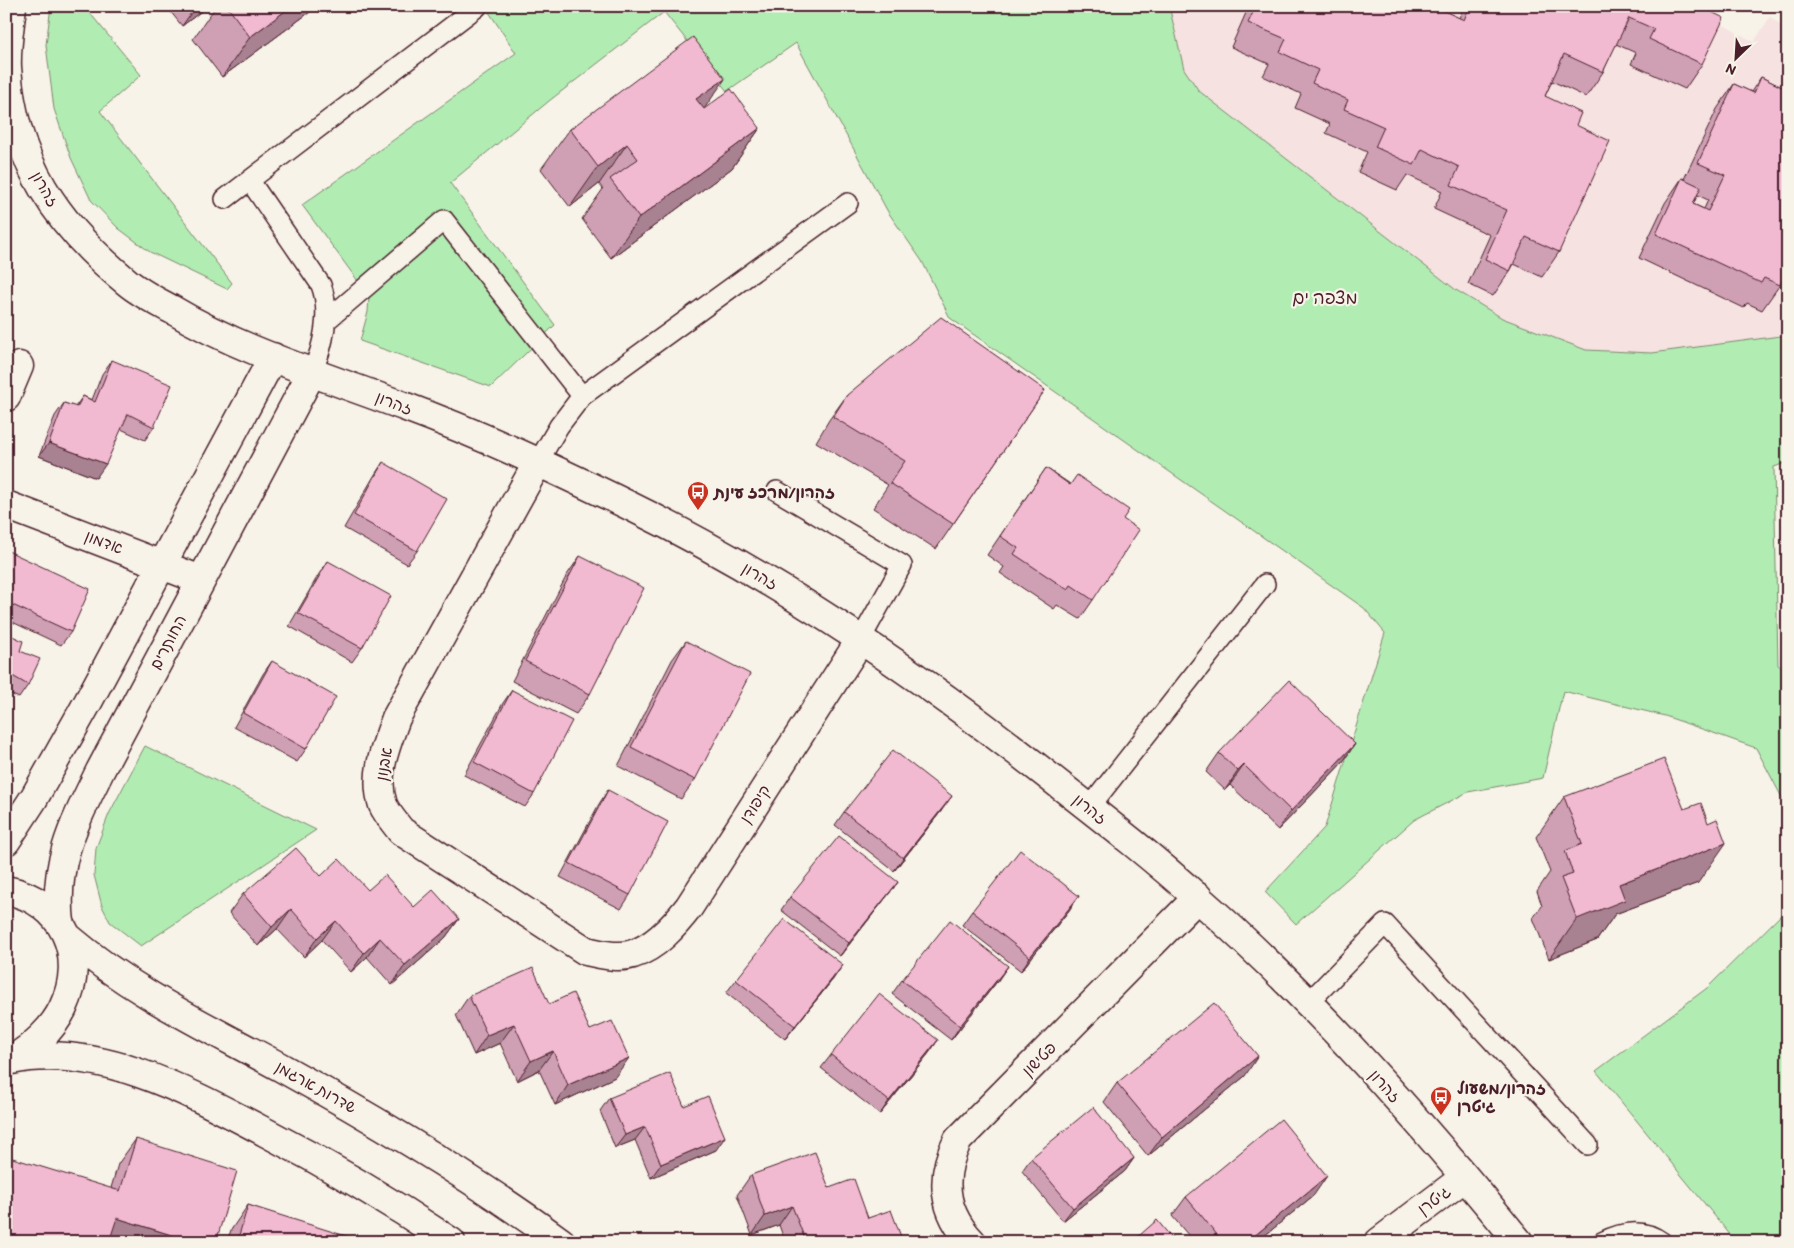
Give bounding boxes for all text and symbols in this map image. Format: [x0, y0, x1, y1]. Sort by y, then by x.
north arrow [1712, 32, 1762, 82]
text: N [1723, 60, 1739, 79]
street label: זהרון [26, 168, 63, 211]
district label: מצפה ים [1292, 287, 1358, 309]
street label: זהרון [373, 387, 415, 420]
bus stop icon: זהרון/מרכז עינת [686, 480, 710, 511]
place label: זהרון/מרכז עינת [712, 483, 835, 503]
street label: אדמון [82, 526, 126, 559]
street label: זהרון [738, 558, 781, 595]
street label: החותרים [146, 611, 190, 673]
street label: אבנון [372, 746, 396, 782]
street label: קיפודן [736, 781, 775, 827]
street label: זהרון [1069, 790, 1111, 829]
street label: פטישון [1018, 1038, 1060, 1080]
street label: שדרות ארגמן [272, 1057, 360, 1118]
street label: זהרון [1365, 1066, 1405, 1107]
place label: זהרון/משעול גיטרן [1457, 1079, 1546, 1117]
bus stop icon: זהרון/משעול גיטרן [1429, 1085, 1453, 1116]
street label: גיטרן [1414, 1181, 1455, 1219]

